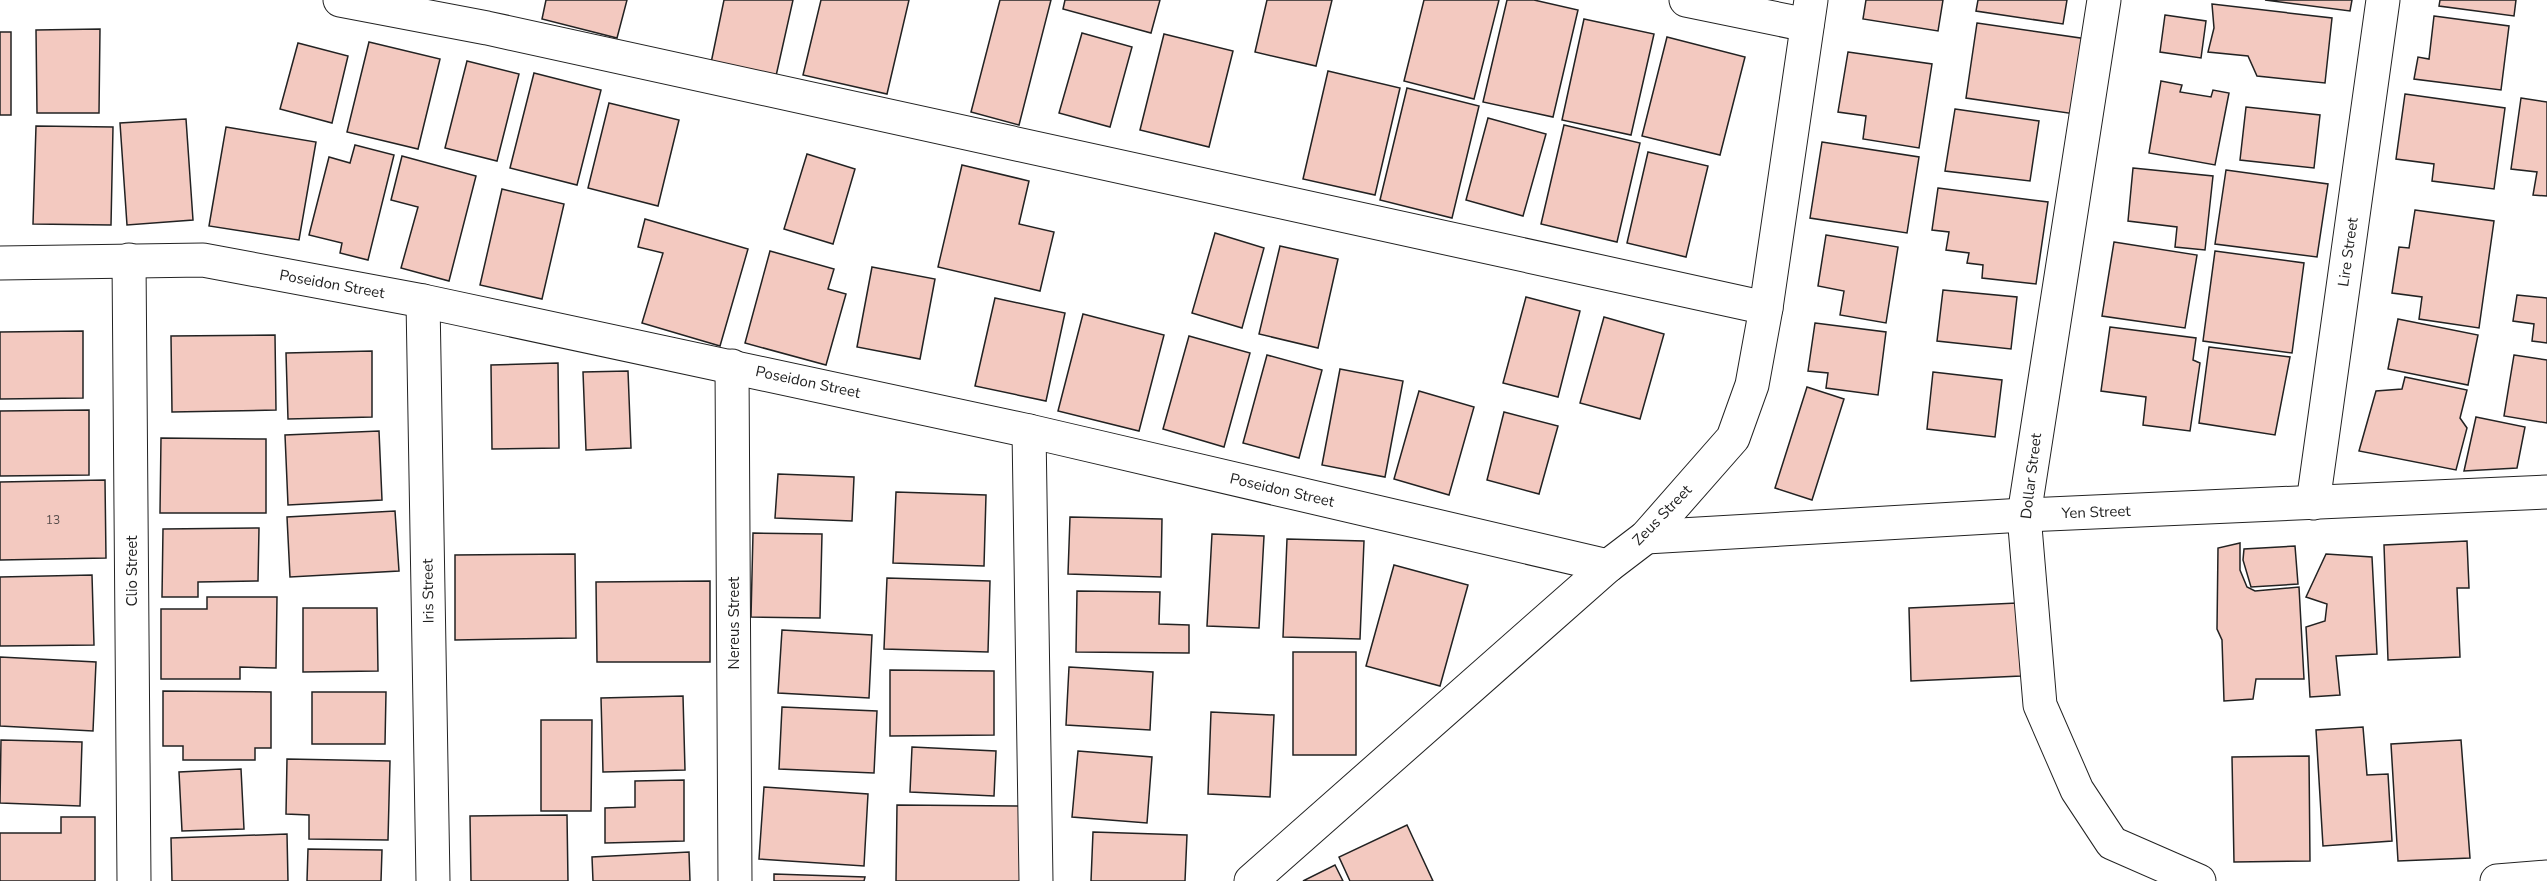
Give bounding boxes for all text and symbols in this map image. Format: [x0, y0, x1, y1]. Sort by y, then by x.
street label: Lire Street [2333, 215, 2363, 288]
street label: Poseidon Street [278, 265, 387, 303]
street label: Poseidon Street [754, 361, 863, 403]
street label: Dollar Street [2016, 431, 2046, 520]
street label: Poseidon Street [1228, 468, 1337, 512]
street label: Zeus Street [1628, 480, 1696, 550]
street label: Yen Street [2060, 501, 2132, 523]
house number: 13 [46, 512, 60, 528]
street label: Clio Street [122, 535, 142, 607]
street label: Iris Street [417, 558, 439, 624]
street label: Nereus Street [724, 576, 744, 669]

